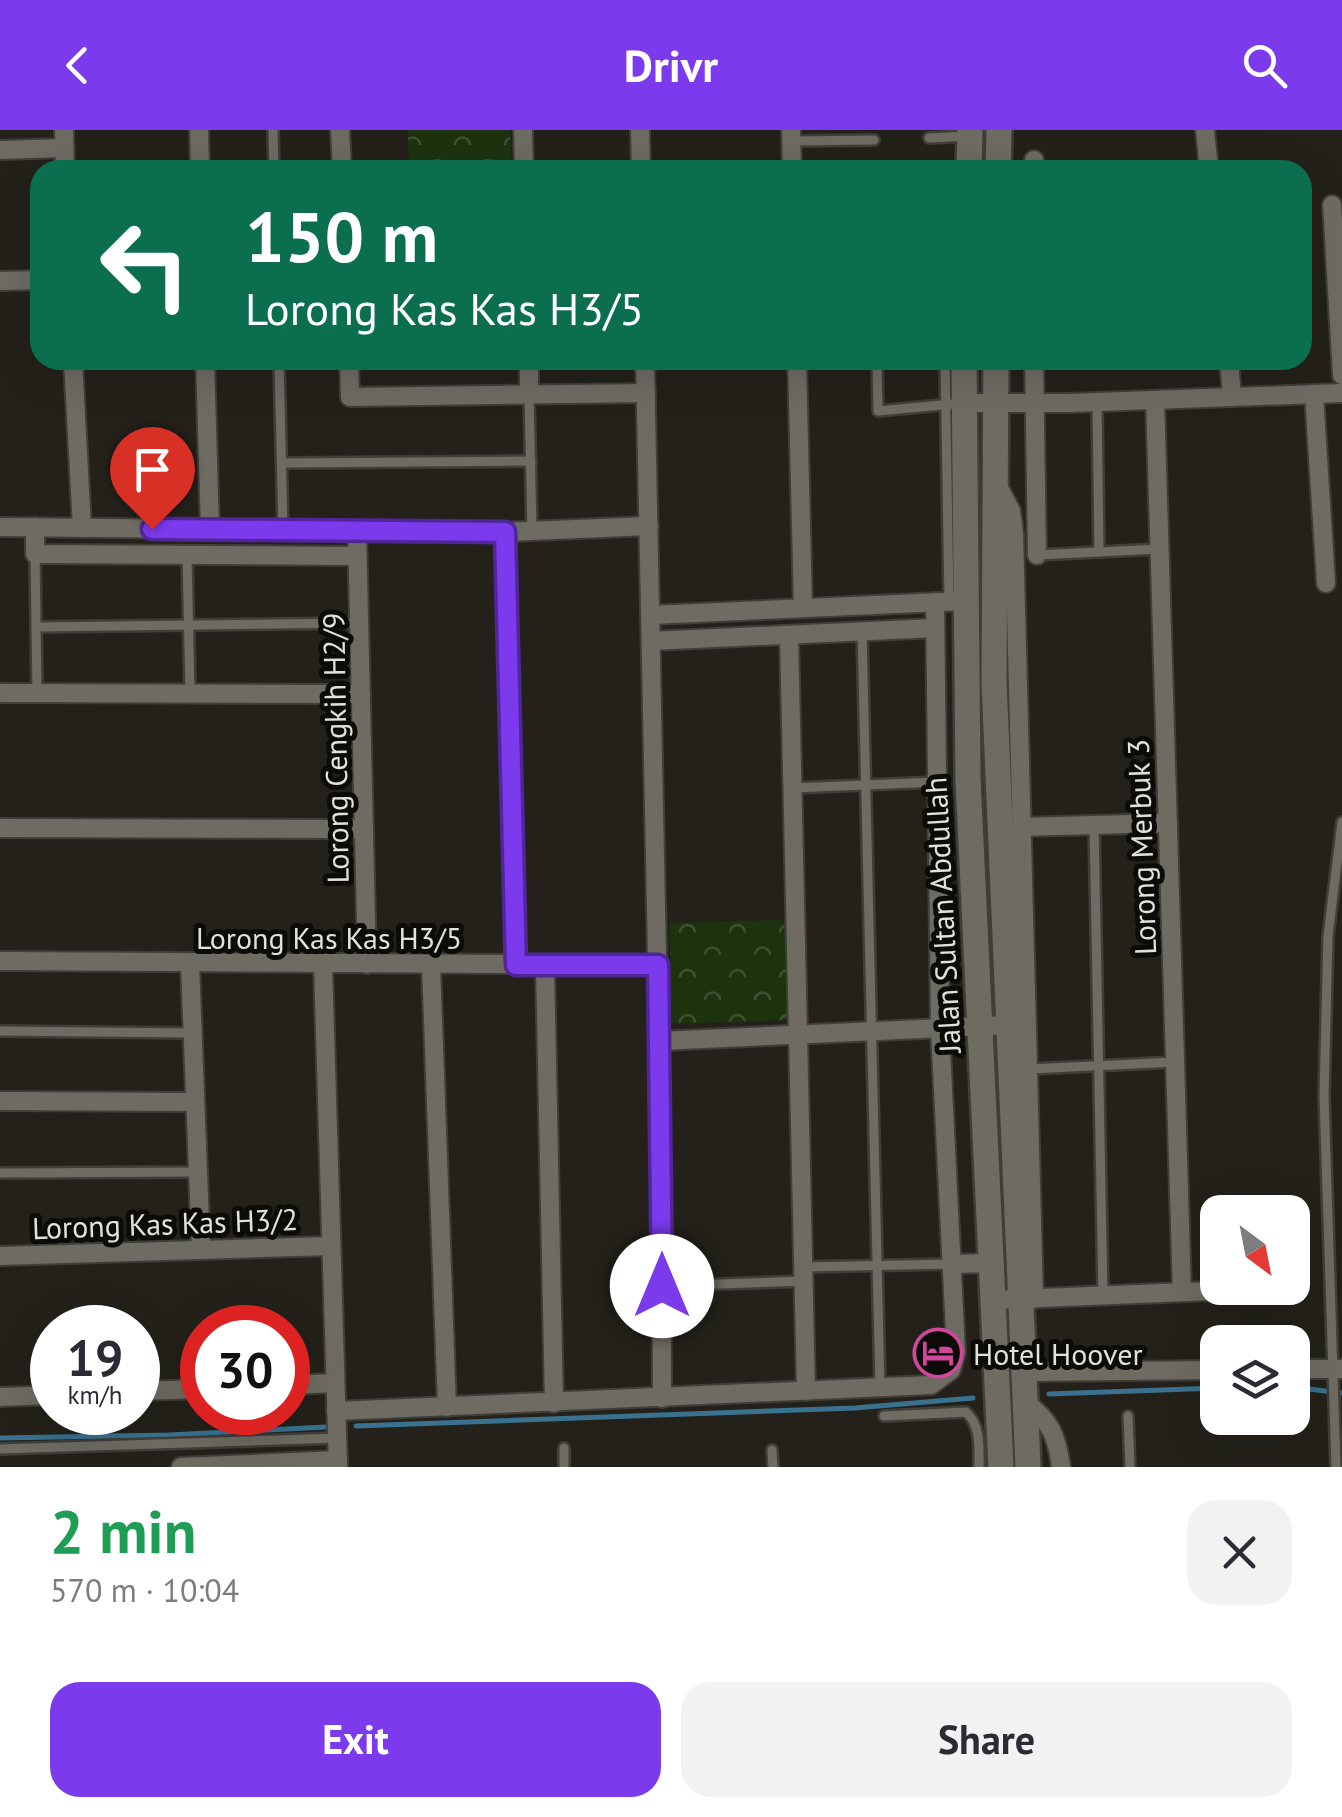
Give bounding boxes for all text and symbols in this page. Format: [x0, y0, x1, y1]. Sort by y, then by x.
text: Drivr [624, 36, 718, 94]
icon: back [50, 38, 105, 93]
icon: search [1237, 38, 1292, 93]
text: 150 m [245, 191, 438, 281]
icon: left [80, 200, 210, 330]
text: Lorong Kas Kas H3/5 [245, 279, 644, 337]
pin [110, 427, 195, 530]
icon: arrive [125, 442, 180, 497]
street label: Lorong Cengkih H2/9 [313, 612, 357, 884]
street label: Lorong Merbuk 3 [1118, 738, 1164, 956]
street label: Jalan Sultan Abdullah [915, 776, 969, 1056]
street label: Lorong Kas Kas H3/5 [196, 918, 462, 957]
north arrow [1200, 1195, 1310, 1305]
map controls [1200, 1195, 1310, 1435]
street label: Lorong Kas Kas H3/2 [31, 1199, 299, 1247]
position arrow [610, 1234, 714, 1338]
speed limit sign: 30 [180, 1305, 310, 1435]
text: 19 [67, 1325, 123, 1390]
button: layers [1200, 1325, 1310, 1435]
hotel icon: Hotel Hoover [912, 1327, 964, 1379]
place label: Hotel Hoover [973, 1334, 1143, 1373]
text: km/h [68, 1379, 122, 1411]
text: 2 min [50, 1492, 196, 1570]
button: close [1187, 1500, 1292, 1605]
text: 570 m · 10:04 [50, 1569, 239, 1611]
button: Exit [50, 1682, 661, 1797]
button: Share [681, 1682, 1292, 1797]

